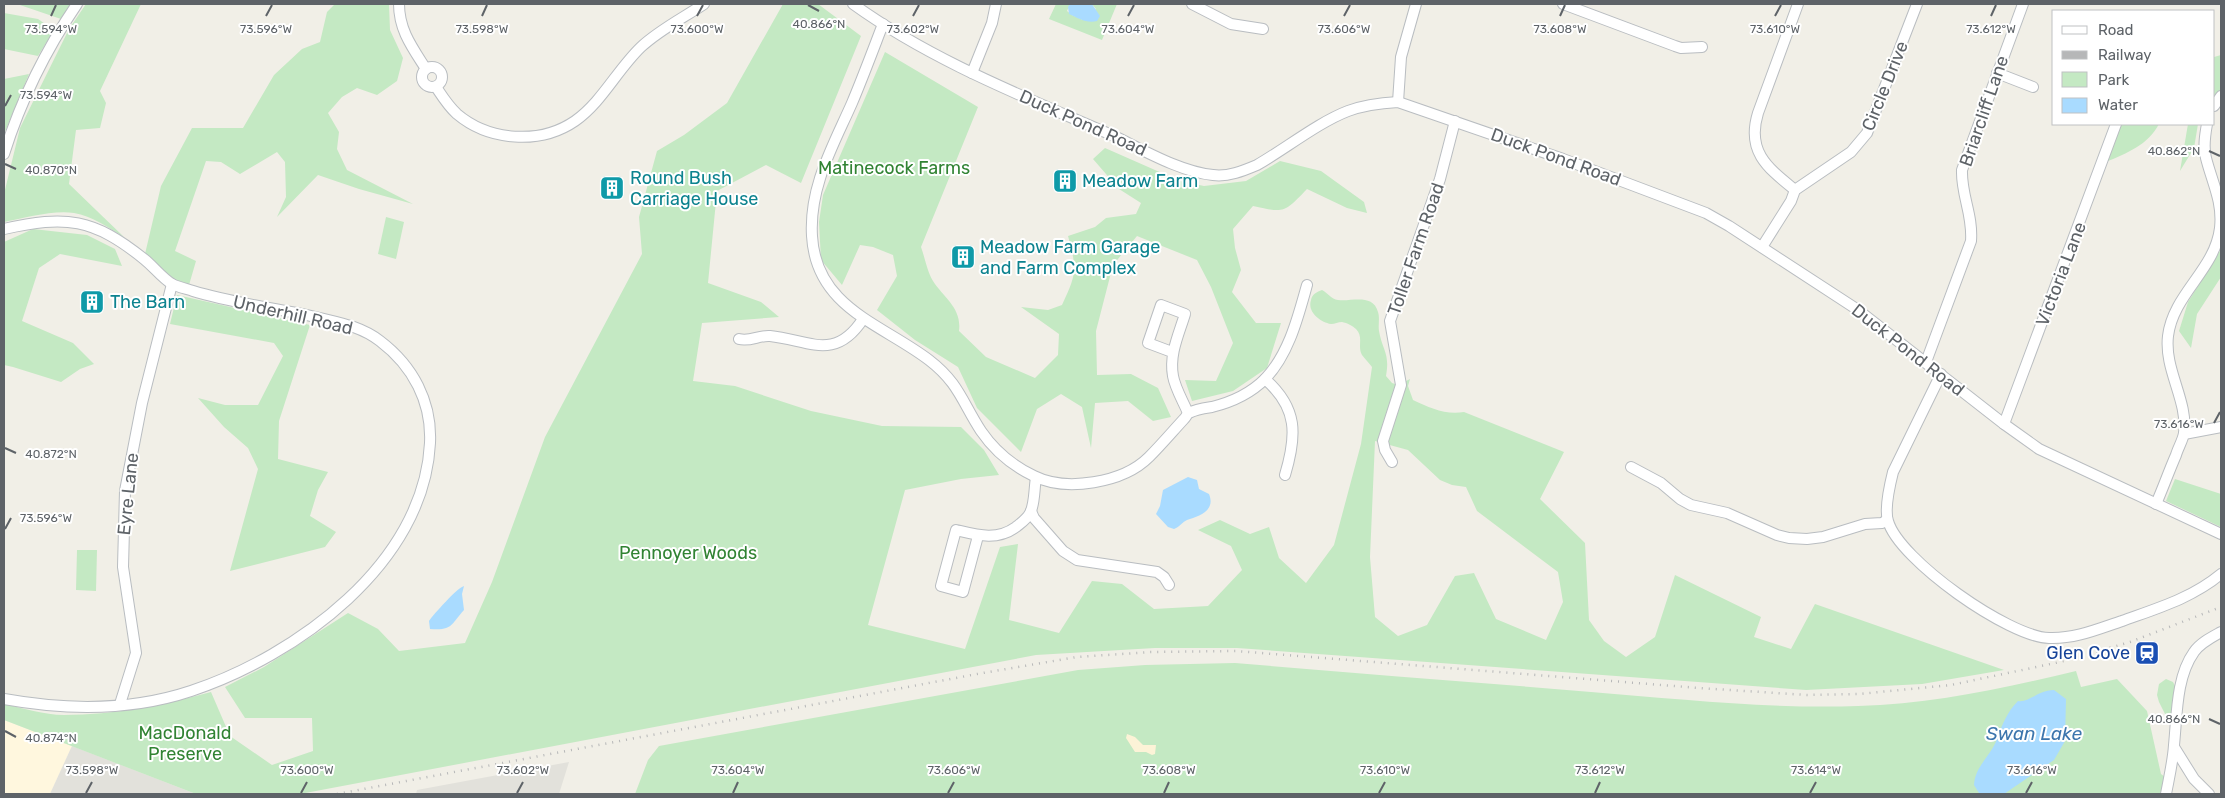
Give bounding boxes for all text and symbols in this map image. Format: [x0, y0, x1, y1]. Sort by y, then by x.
legend [2052, 10, 2215, 125]
text: 40.866°N [793, 17, 845, 31]
text: Road [2098, 21, 2134, 39]
text: 73.594°W [25, 22, 77, 36]
text: 73.596°W [240, 22, 292, 36]
text: 73.598°W [456, 22, 509, 36]
text: 73.600°W [671, 22, 724, 36]
text: 73.602°W [887, 22, 940, 36]
text: 73.604°W [1102, 22, 1155, 36]
text: 73.606°W [1318, 22, 1371, 36]
text: 73.608°W [1533, 22, 1587, 36]
text: 73.610°W [1750, 22, 1801, 36]
text: 73.612°W [1966, 22, 2016, 36]
street label: Circle Drive [1857, 38, 1913, 134]
text: Railway [2098, 46, 2152, 64]
street label: Briarcliff Lane [1955, 53, 2013, 169]
text: Park [2098, 71, 2129, 89]
street label: Duck Pond Road [1016, 85, 1150, 161]
text: 73.594°W [20, 88, 72, 102]
text: Water [2098, 96, 2138, 114]
street label: Duck Pond Road [1488, 123, 1624, 191]
text: 40.862°N [2148, 144, 2200, 158]
park label: Matinecock Farms [818, 157, 970, 179]
text: 40.870°N [25, 163, 77, 177]
place label: Round Bush Carriage House [630, 167, 758, 210]
building icon: Meadow Farm [1052, 168, 1078, 194]
place label: Meadow Farm [1082, 170, 1198, 192]
building icon: Round Bush Carriage House [599, 175, 625, 201]
street label: Toller Farm Road [1383, 180, 1449, 318]
street label: Victoria Lane [2031, 219, 2091, 329]
place label: Meadow Farm Garage and Farm Complex [980, 236, 1160, 279]
building icon: Meadow Farm Garage and Farm Complex [950, 244, 976, 270]
building icon: The Barn [79, 289, 105, 315]
place label: The Barn [110, 291, 185, 313]
street label: Underhill Road [231, 291, 355, 339]
street label: Duck Pond Road [1847, 299, 1969, 401]
text: 73.616°W [2154, 417, 2204, 431]
text: 40.872°N [25, 447, 77, 461]
street label: Eyre Lane [113, 452, 143, 536]
text: 73.596°W [20, 511, 72, 525]
park label: Pennoyer Woods [619, 542, 757, 564]
station icon: Glen Cove [2134, 640, 2160, 666]
place label: Glen Cove [2046, 642, 2130, 664]
text: 40.866°N [2148, 712, 2200, 726]
park label: MacDonald Preserve [139, 722, 231, 765]
water label: Swan Lake [1986, 722, 2082, 745]
text: 40.874°N [25, 731, 77, 745]
text: 73.598°W [66, 763, 119, 777]
text: 73.600°W [281, 763, 334, 777]
text: 73.602°W [497, 763, 550, 777]
text: 73.604°W [712, 763, 765, 777]
text: 73.606°W [928, 763, 981, 777]
text: 73.608°W [1142, 763, 1196, 777]
text: 73.610°W [1360, 763, 1411, 777]
text: 73.612°W [1575, 763, 1625, 777]
text: 73.614°W [1791, 763, 1841, 777]
text: 73.616°W [2007, 763, 2057, 777]

